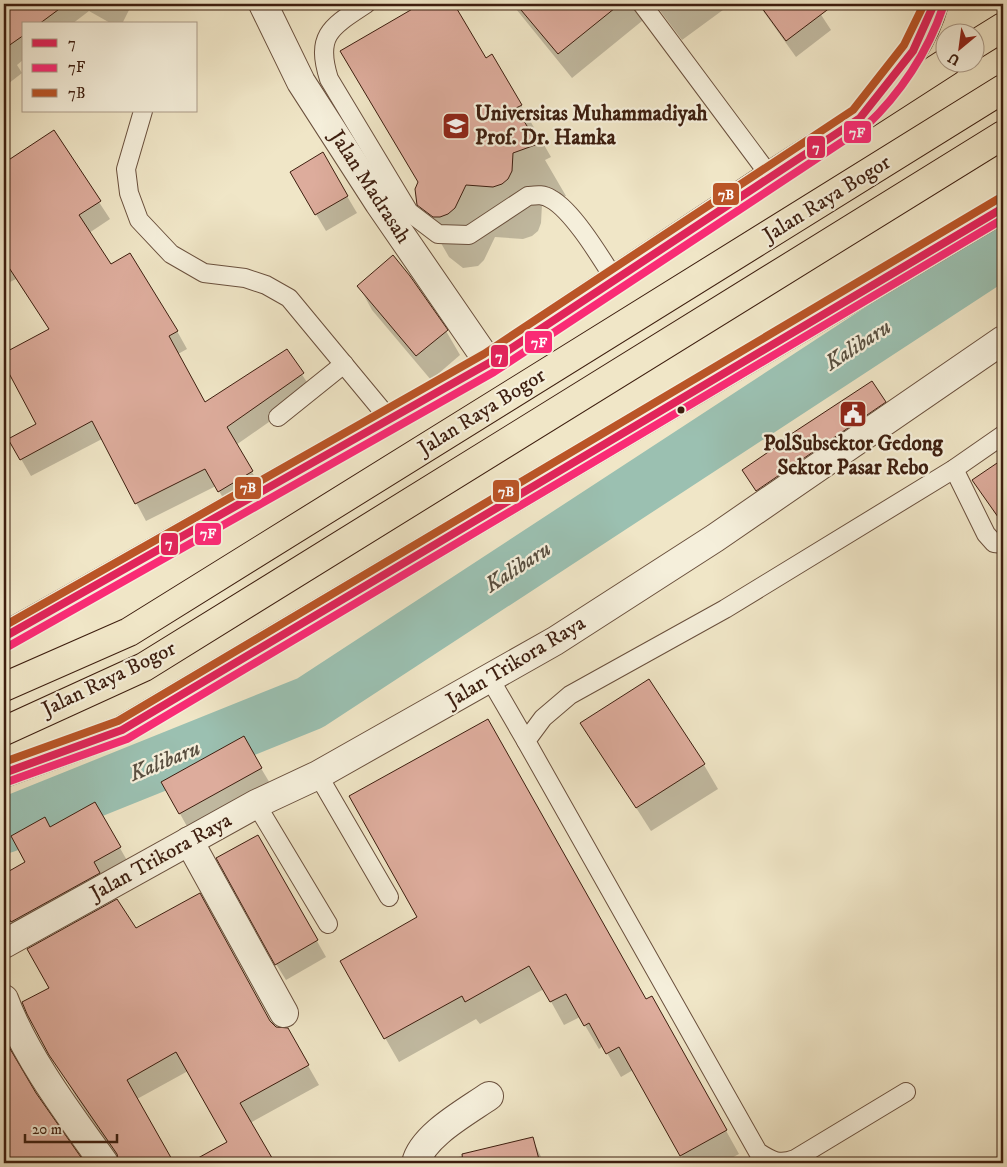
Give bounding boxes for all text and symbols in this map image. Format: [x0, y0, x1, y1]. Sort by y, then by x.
legend [22, 22, 198, 112]
north arrow [934, 22, 984, 72]
text: 7 [68, 34, 76, 53]
text: U [945, 48, 963, 69]
text: 7F [68, 58, 85, 77]
text: 7B [68, 84, 85, 103]
place label: Universitas Muhammadiyah Prof. Dr. Hamka [475, 101, 709, 151]
school or university icon: Universitas Muhammadiyah Prof. Dr. Hamka [441, 111, 471, 141]
line badge: 7F [843, 120, 872, 144]
street label: Jalan Madrasah [323, 124, 416, 249]
text: 7F [849, 124, 865, 142]
line badge: 7 [806, 135, 826, 159]
text: 7 [812, 139, 820, 157]
street label: Jalan Raya Bogor [757, 149, 896, 250]
line badge: 7B [712, 182, 740, 206]
text: 7B [718, 186, 734, 204]
water label: Kalibaru [819, 313, 896, 377]
line badge: 7F [524, 330, 553, 354]
text: 7F [531, 334, 547, 352]
line badge: 7 [490, 344, 509, 368]
text: 7 [495, 348, 503, 366]
street label: Jalan Raya Bogor [412, 362, 551, 463]
public building icon: PolSubsektor Gedong Sektor Pasar Rebo [838, 399, 868, 429]
unlabelled marker [676, 405, 686, 415]
place label: PolSubsektor Gedong Sektor Pasar Rebo [763, 431, 944, 481]
line badge: 7B [234, 476, 262, 500]
text: 7B [240, 479, 256, 497]
line badge: 7B [492, 479, 520, 503]
text: 7B [498, 483, 514, 501]
line badge: 7F [194, 522, 222, 546]
text: 7F [200, 525, 216, 543]
line badge: 7 [160, 532, 179, 556]
text: 7 [165, 535, 173, 553]
water label: Kalibaru [479, 535, 556, 599]
street label: Jalan Trikora Raya [440, 610, 590, 715]
street label: Jalan Raya Bogor [36, 635, 180, 723]
water label: Kalibaru [125, 735, 204, 788]
street label: Jalan Trikora Raya [84, 807, 236, 908]
scale bar [25, 1112, 118, 1144]
text: 20 m [32, 1120, 62, 1139]

